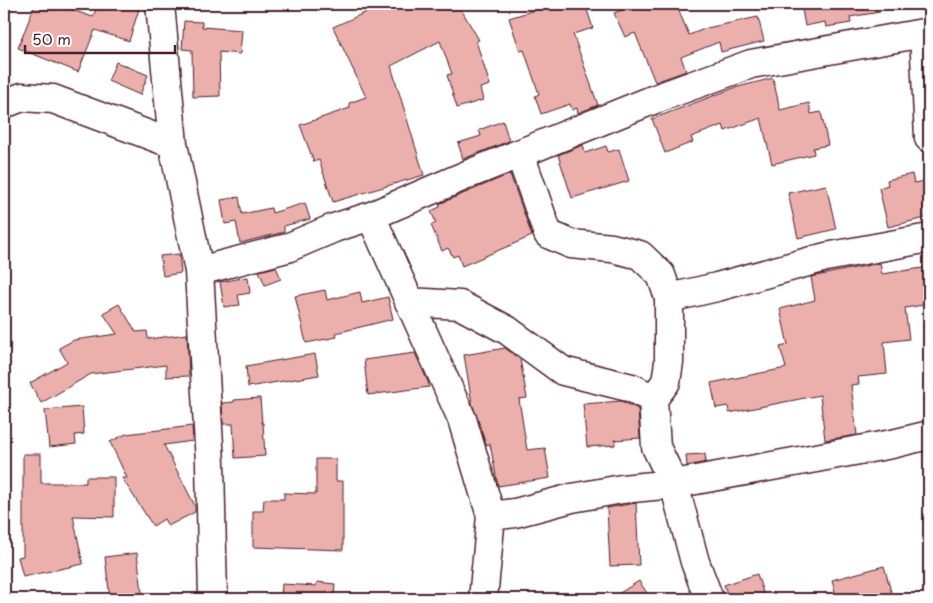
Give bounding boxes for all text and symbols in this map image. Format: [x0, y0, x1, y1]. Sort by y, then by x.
scale bar [25, 22, 175, 54]
text: 50 m [32, 27, 71, 50]

